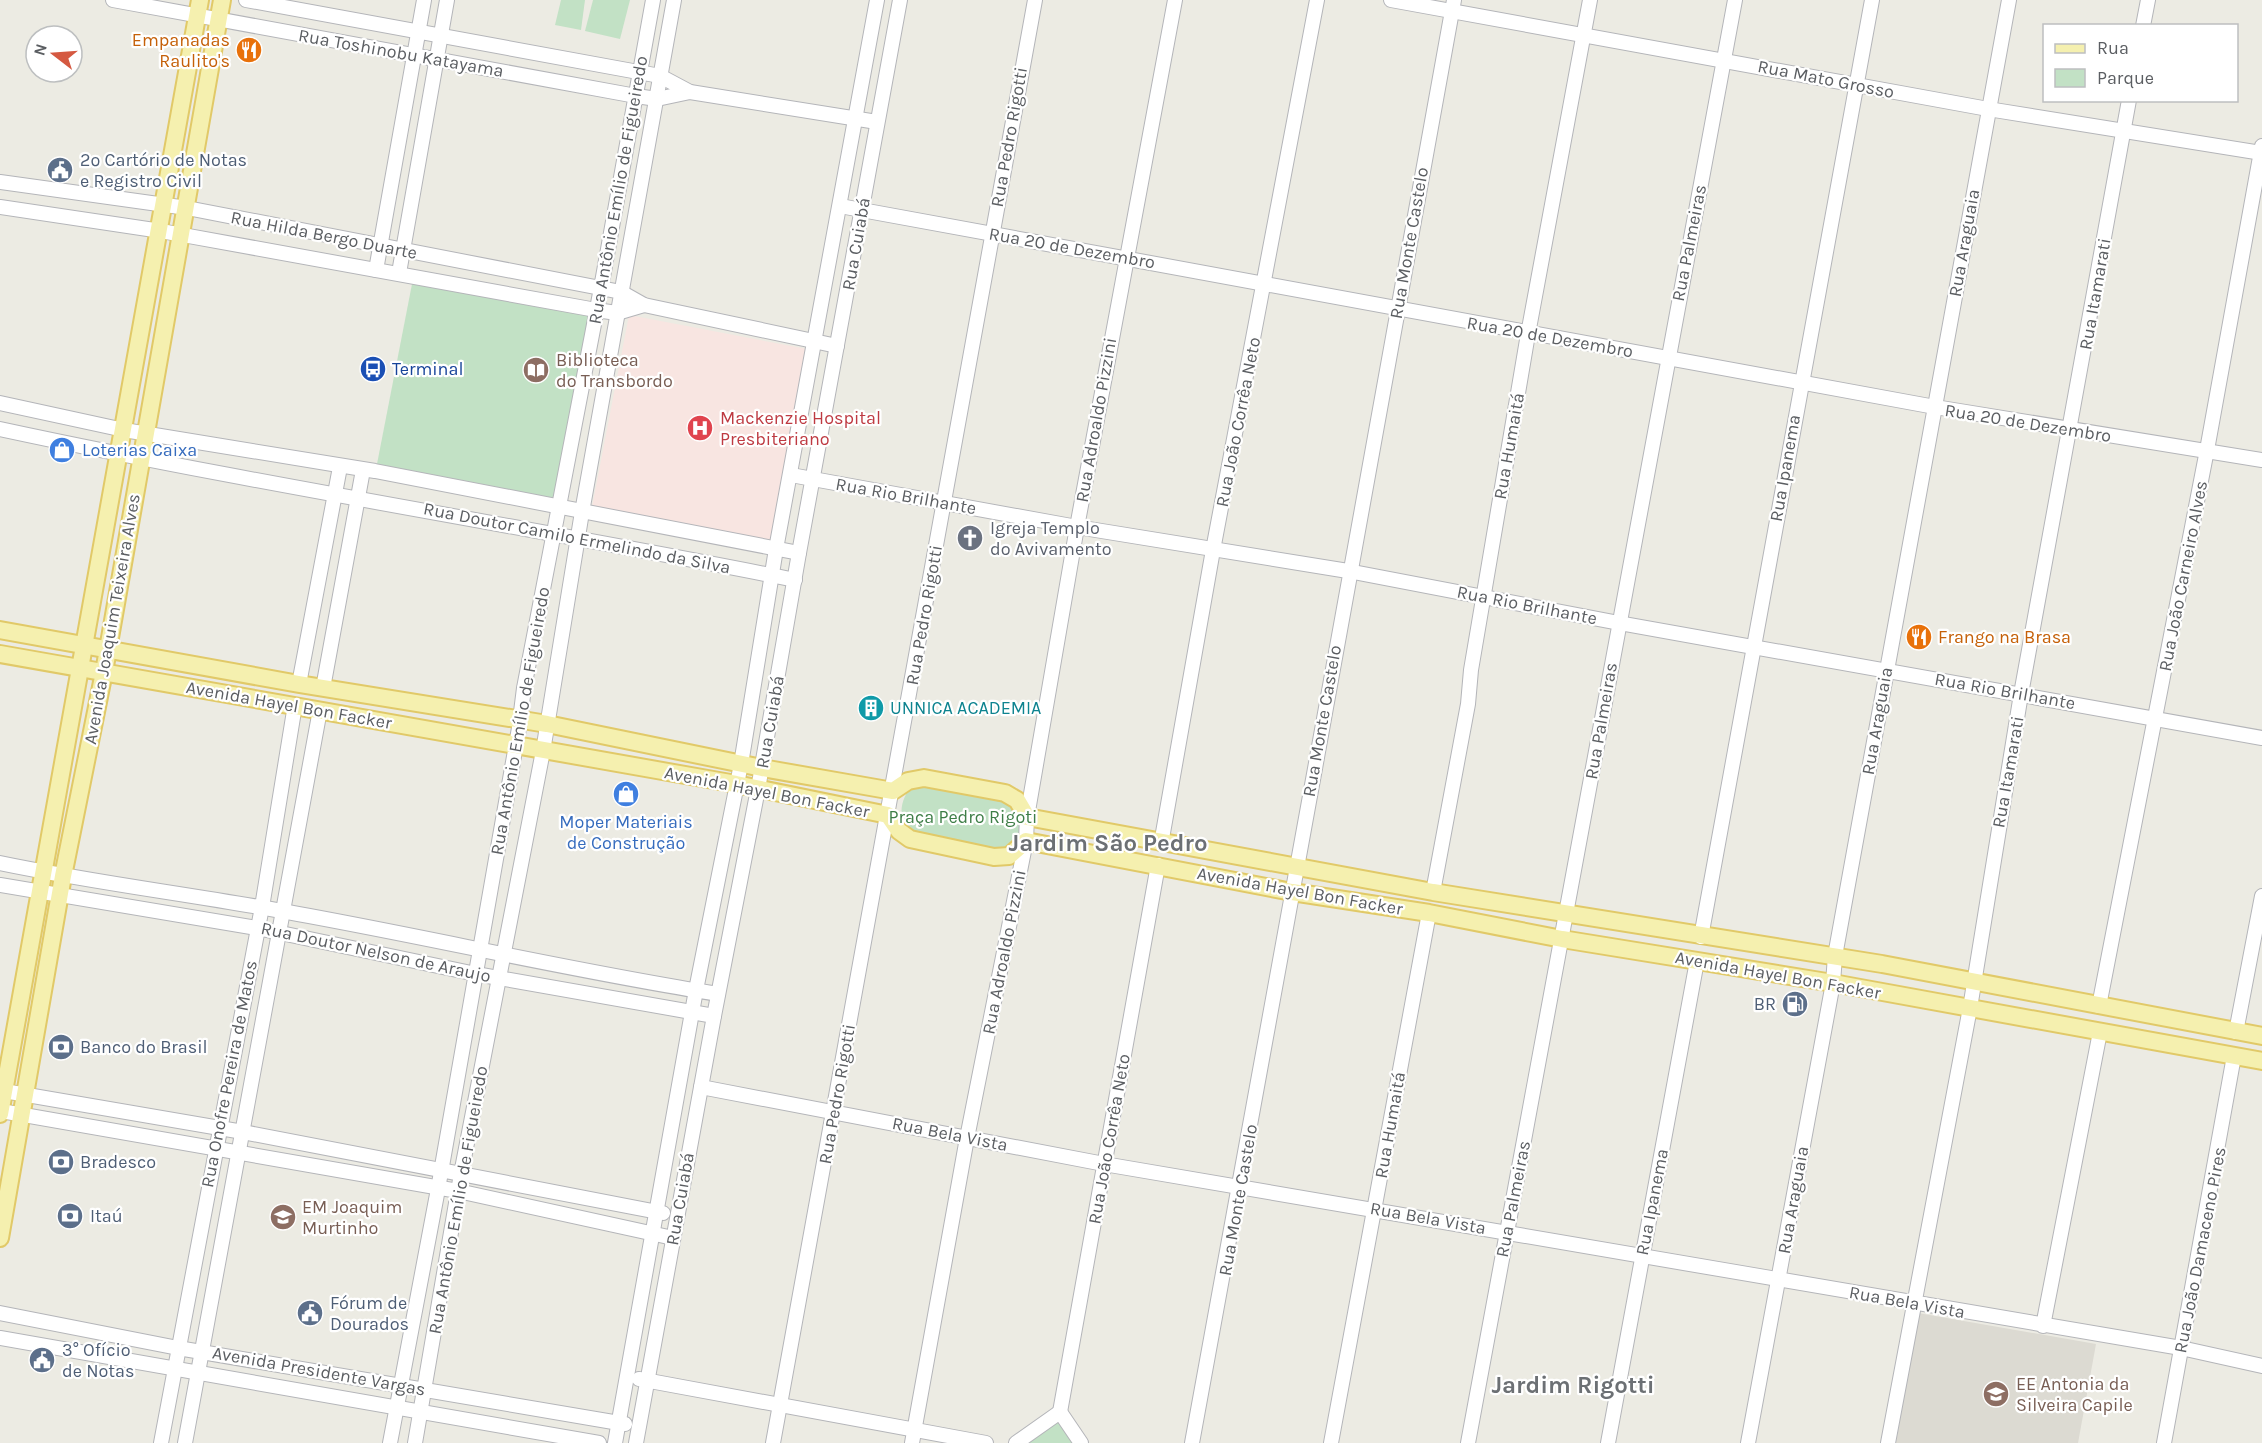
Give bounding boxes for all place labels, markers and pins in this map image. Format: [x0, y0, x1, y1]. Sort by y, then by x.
place label: Empanadas Raulito's [132, 29, 230, 72]
restaurant icon: Empanadas Raulito's [234, 35, 264, 65]
place label: 2º Cartório de Notas e Registro Civil [80, 149, 247, 192]
public building icon: 2º Cartório de Notas e Registro Civil [45, 155, 75, 185]
place label: Biblioteca do Transbordo [556, 349, 673, 392]
bus stop icon: Terminal [358, 354, 388, 384]
library icon: Biblioteca do Transbordo [521, 355, 551, 385]
place label: Terminal [392, 358, 463, 380]
place label: Mackenzie Hospital Presbiteriano [720, 407, 881, 450]
hospital icon: Mackenzie Hospital Presbiteriano [685, 413, 715, 443]
shop icon: Loterias Caixa [47, 435, 77, 465]
place label: Loterias Caixa [82, 439, 197, 461]
place label: Igreja Templo do Avivamento [990, 517, 1112, 560]
church icon: Igreja Templo do Avivamento [955, 523, 985, 553]
restaurant icon: Frango na Brasa [1904, 622, 1934, 652]
place label: Frango na Brasa [1938, 626, 2071, 648]
building icon: UNNICA ACADEMIA [856, 693, 886, 723]
place label: UNNICA ACADEMIA [890, 697, 1041, 719]
shop icon: Moper Materiais de Construção [611, 779, 641, 809]
place label: Moper Materiais de Construção [559, 811, 693, 854]
fuel station icon: BR [1780, 989, 1810, 1019]
place label: BR [1754, 993, 1776, 1015]
bank icon: Banco do Brasil [46, 1032, 76, 1062]
place label: Banco do Brasil [80, 1036, 208, 1058]
bank icon: Bradesco [46, 1147, 76, 1177]
place label: Bradesco [80, 1151, 156, 1173]
place label: EM Joaquim Murtinho [302, 1196, 402, 1239]
bank icon: Itaú [55, 1201, 85, 1231]
school or university icon: EM Joaquim Murtinho [268, 1202, 298, 1232]
place label: Itaú [90, 1205, 123, 1227]
place label: Fórum de Dourados [330, 1292, 409, 1335]
public building icon: Fórum de Dourados [295, 1298, 325, 1328]
place label: 3° Ofício de Notas [62, 1339, 134, 1382]
public building icon: 3° Ofício de Notas [27, 1345, 57, 1375]
place label: EE Antonia da Silveira Capile [2016, 1373, 2133, 1416]
school or university icon: EE Antonia da Silveira Capile [1981, 1379, 2011, 1409]

